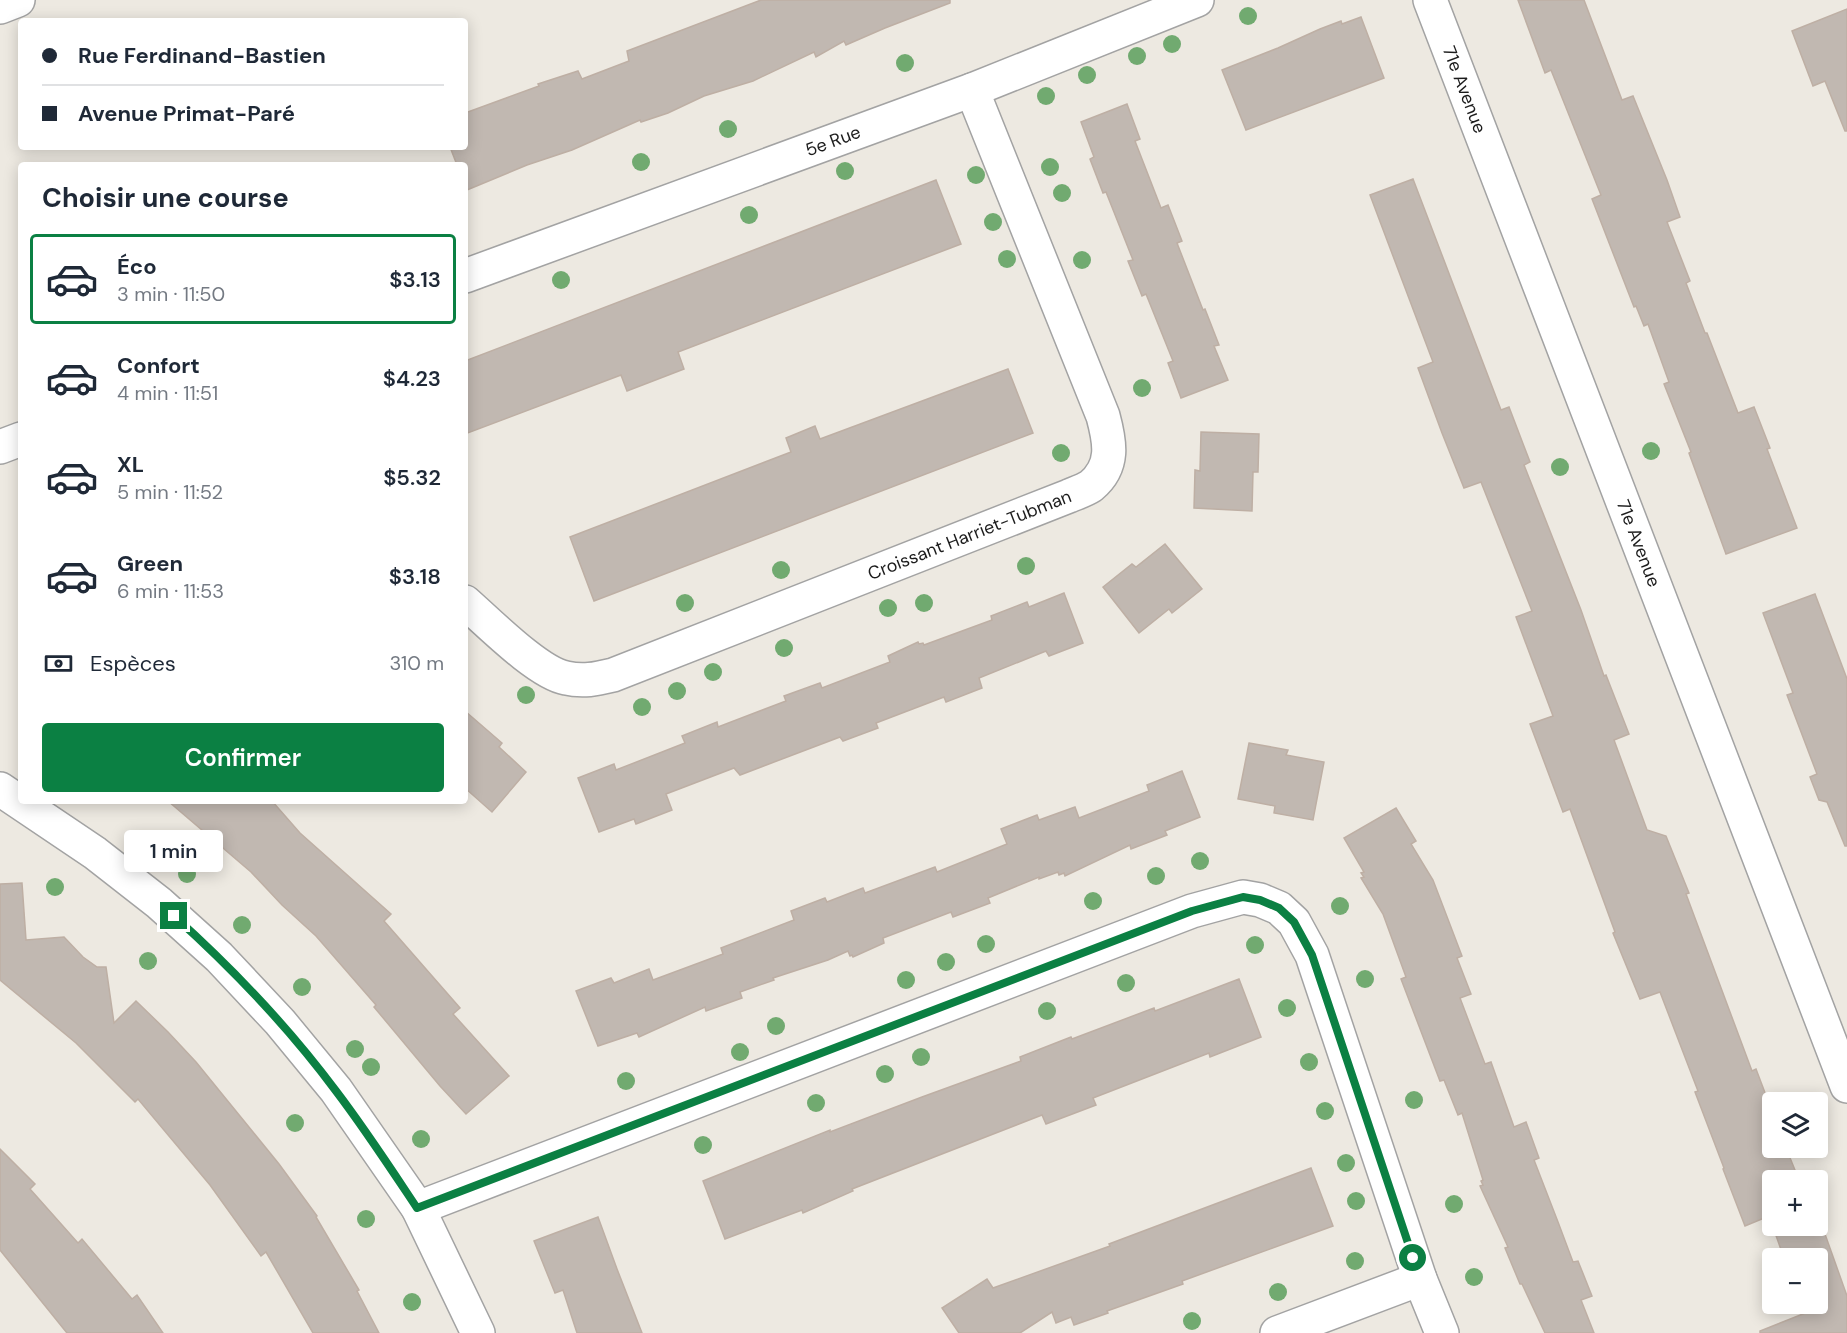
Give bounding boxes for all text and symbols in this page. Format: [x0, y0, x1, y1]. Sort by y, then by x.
text: Rue Ferdinand-Bastien [78, 41, 326, 70]
street label: 71e Avenue [1437, 43, 1492, 137]
text: Avenue Primat-Paré [78, 99, 295, 128]
street label: 5e Rue [802, 120, 864, 162]
text: Choisir une course [42, 180, 289, 215]
icon: car [45, 252, 99, 306]
text: Éco [117, 252, 157, 281]
text: $3.13 [389, 265, 441, 294]
text: 3 min · 11:50 [117, 281, 225, 307]
icon: car [45, 351, 99, 405]
text: Confort [117, 351, 200, 380]
text: $4.23 [383, 364, 441, 393]
text: 4 min · 11:51 [117, 380, 218, 406]
icon: car [45, 450, 99, 504]
text: XL [117, 450, 144, 479]
text: $5.32 [383, 463, 441, 492]
text: 5 min · 11:52 [117, 479, 223, 505]
street label: Croissant Harriet-Tubman [864, 484, 1075, 586]
street label: 71e Avenue [1611, 496, 1666, 590]
icon: car [45, 549, 99, 603]
text: Green [117, 549, 183, 578]
text: $3.18 [389, 562, 441, 591]
text: 6 min · 11:53 [117, 578, 224, 604]
icon: cash [42, 647, 75, 680]
text: Espèces [90, 649, 176, 678]
text: 310 m [389, 650, 444, 676]
button: Confirmer [42, 723, 444, 792]
callout: 1 min [124, 829, 224, 871]
text: 1 min [150, 838, 197, 864]
route end [160, 902, 187, 929]
map controls [1762, 1092, 1828, 1314]
button: layers [1762, 1092, 1828, 1158]
button: + [1762, 1170, 1828, 1236]
route start [1399, 1244, 1426, 1271]
button: − [1762, 1248, 1828, 1314]

